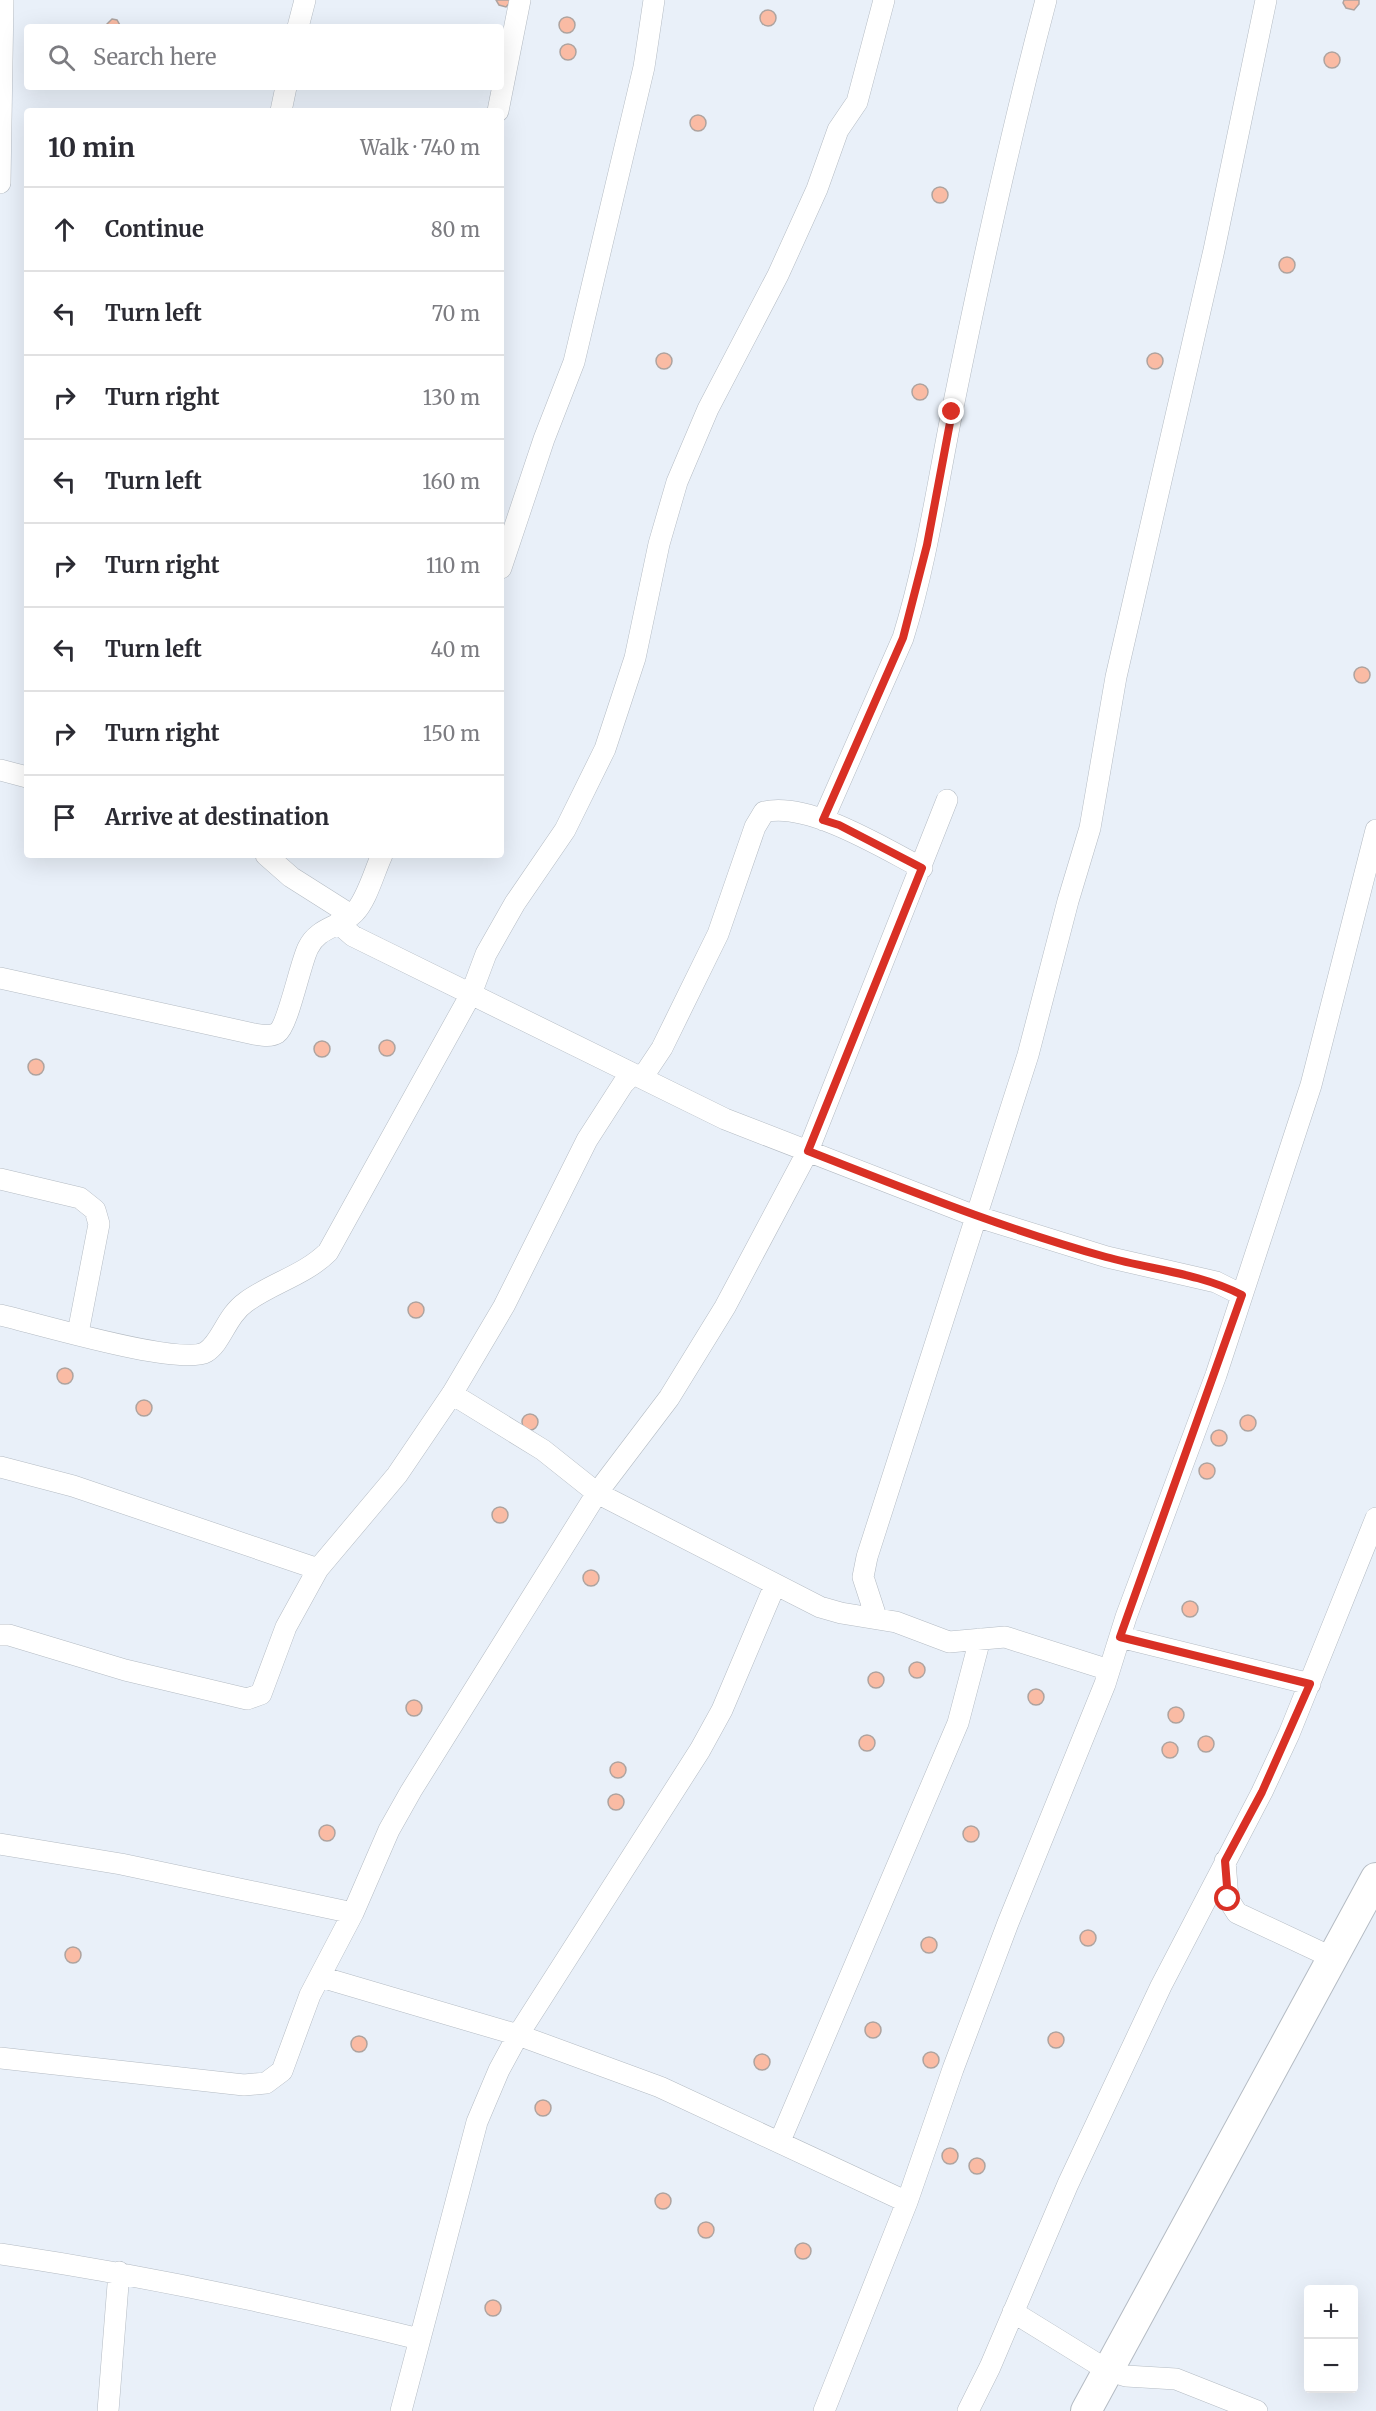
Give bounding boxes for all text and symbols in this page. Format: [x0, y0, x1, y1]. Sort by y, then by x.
search box [24, 24, 504, 90]
icon: search [45, 41, 78, 74]
text: Search here [93, 43, 216, 71]
text: 10 min [48, 131, 135, 164]
text: Walk · 740 m [360, 135, 480, 160]
icon: ahead [48, 213, 81, 246]
text: Continue [105, 215, 204, 243]
text: 80 m [431, 217, 480, 242]
icon: left [48, 297, 81, 330]
text: Turn left [105, 299, 202, 327]
text: 70 m [432, 301, 480, 326]
icon: right [48, 381, 81, 414]
text: Turn right [105, 383, 219, 411]
text: 130 m [423, 385, 480, 410]
route end [938, 398, 964, 424]
icon: left [48, 465, 81, 498]
text: Turn left [105, 467, 202, 495]
text: 160 m [422, 469, 480, 494]
icon: right [48, 549, 81, 582]
text: Turn right [105, 551, 219, 579]
text: 110 m [426, 553, 480, 578]
icon: left [48, 633, 81, 666]
text: Turn left [105, 635, 202, 663]
text: 40 m [430, 637, 480, 662]
icon: right [48, 717, 81, 750]
text: Turn right [105, 719, 219, 747]
text: 150 m [423, 721, 480, 746]
icon: arrive [48, 801, 81, 834]
text: Arrive at destination [105, 803, 329, 831]
route start [1214, 1885, 1240, 1911]
map controls [1304, 2285, 1358, 2393]
button: + [1304, 2285, 1358, 2339]
button: − [1304, 2339, 1358, 2393]

